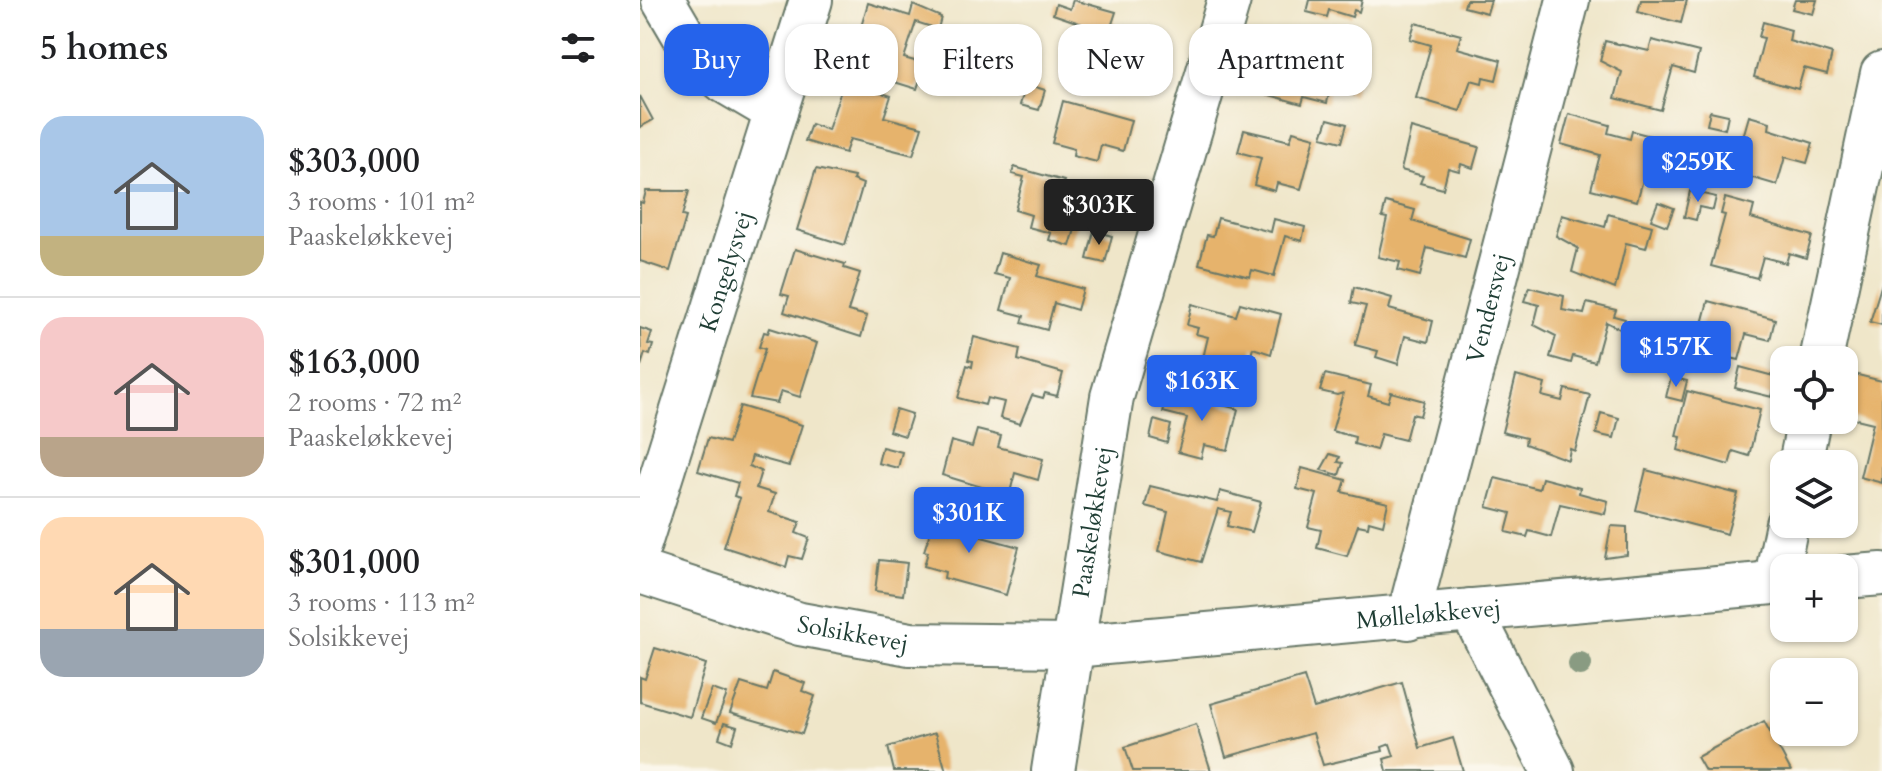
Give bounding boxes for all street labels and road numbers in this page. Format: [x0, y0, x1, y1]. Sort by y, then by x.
street label: Kongelysvej [692, 207, 761, 336]
street label: Vendersvej [1459, 250, 1519, 367]
street label: Paaskeløkkevej [1065, 444, 1121, 600]
street label: Mølleløkkevej [1355, 592, 1502, 637]
street label: Solsikkevej [795, 608, 911, 660]

